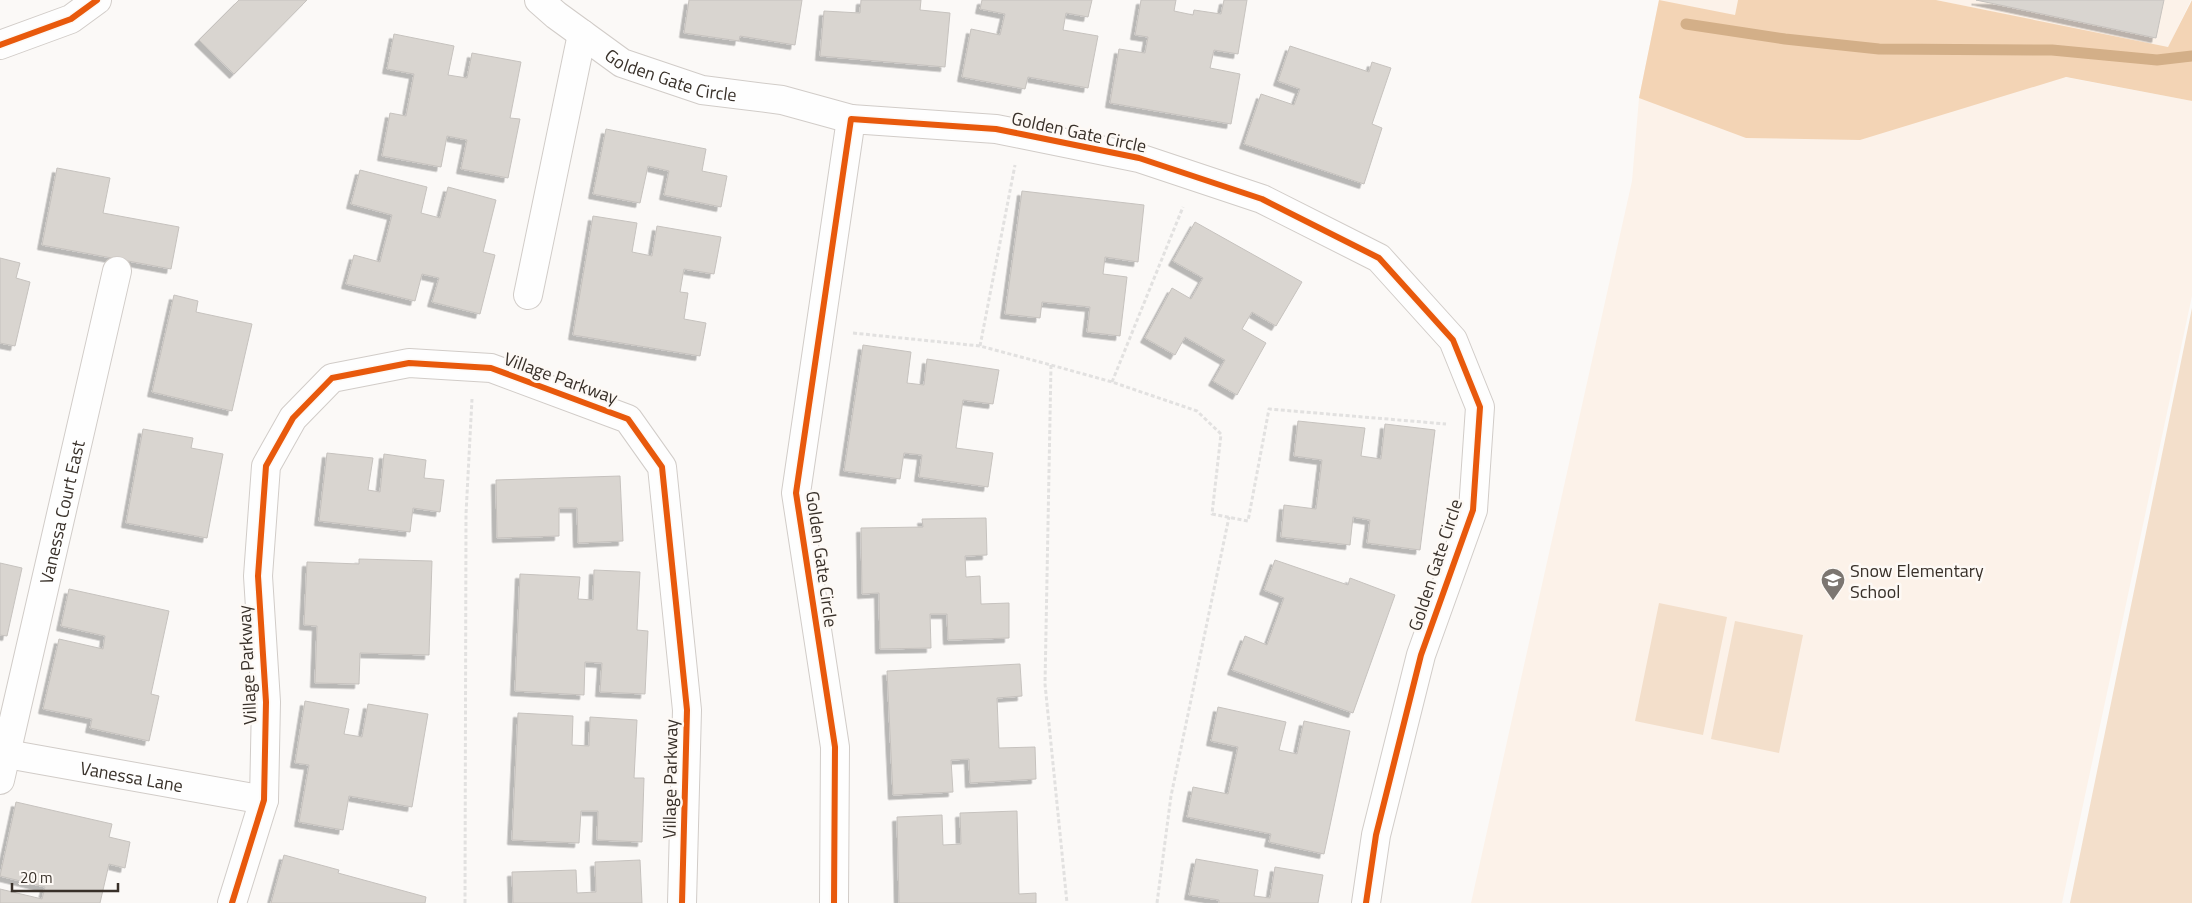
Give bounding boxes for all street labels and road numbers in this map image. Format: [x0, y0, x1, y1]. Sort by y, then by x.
street label: Golden Gate Circle [599, 41, 738, 108]
street label: Golden Gate Circle [1009, 105, 1149, 159]
street label: Village Parkway [500, 345, 622, 411]
street label: Vanessa Court East [32, 437, 91, 586]
street label: Golden Gate Circle [799, 489, 845, 629]
street label: Golden Gate Circle [1401, 496, 1469, 634]
street label: Village Parkway [230, 604, 264, 726]
street label: Village Parkway [655, 719, 685, 839]
street label: Vanessa Lane [78, 754, 185, 799]

